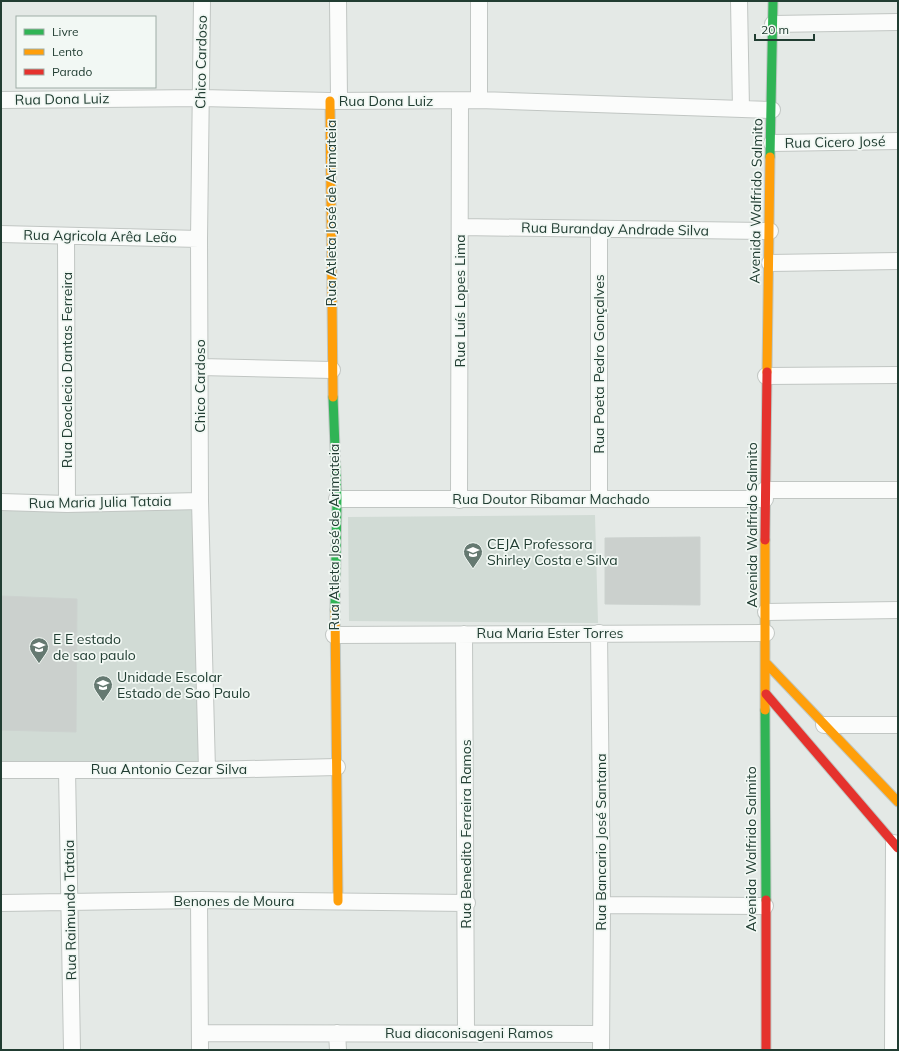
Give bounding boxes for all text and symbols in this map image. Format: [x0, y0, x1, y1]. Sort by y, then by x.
street label: Chico Cardoso [191, 15, 211, 109]
legend [16, 16, 156, 88]
scale bar [755, 16, 814, 42]
text: 20 m [761, 22, 789, 37]
text: Livre [52, 24, 79, 39]
text: Lento [52, 44, 83, 59]
text: Parado [52, 64, 92, 79]
street label: Rua Dona Luiz [14, 89, 110, 109]
street label: Rua Dona Luiz [339, 92, 433, 110]
street label: Avenida Walfrido Salmito [746, 118, 766, 284]
street label: Rua Atleta José de Arimateia [322, 120, 340, 306]
street label: Rua Cicero José [784, 132, 886, 152]
street label: Rua Buranday Andrade Silva [521, 218, 709, 240]
street label: Rua Agricola Arêa Leão [23, 226, 177, 246]
street label: Rua Luís Lopes Lima [451, 234, 469, 368]
street label: Rua Deoclecio Dantas Ferreira [58, 272, 76, 468]
street label: Rua Poeta Pedro Gonçalves [590, 274, 608, 454]
street label: Chico Cardoso [191, 339, 209, 433]
street label: Avenida Walfrido Salmito [743, 442, 761, 608]
street label: Rua Atleta José de Arimateia [325, 444, 343, 630]
street label: Rua Doutor Ribamar Machado [452, 490, 650, 508]
street label: Rua Maria Julia Tataia [28, 492, 172, 512]
place label: CEJA Professora Shirley Costa e Silva [487, 535, 618, 569]
school or university icon: CEJA Professora Shirley Costa e Silva [462, 541, 484, 569]
street label: Rua Maria Ester Torres [477, 624, 623, 642]
place label: E E estado de sao paulo [53, 630, 136, 664]
school or university icon: E E estado de sao paulo [28, 636, 50, 664]
place label: Unidade Escolar Estado de Sao Paulo [117, 668, 250, 702]
school or university icon: Unidade Escolar Estado de Sao Paulo [92, 674, 114, 702]
street label: Rua Benedito Ferreira Ramos [457, 739, 475, 929]
street label: Rua Bancario José Santana [592, 753, 610, 931]
street label: Rua Antonio Cezar Silva [91, 760, 247, 778]
street label: Avenida Walfrido Salmito [742, 766, 760, 932]
street label: Rua Raimundo Tataia [60, 840, 80, 980]
street label: Benones de Moura [174, 892, 294, 910]
street label: Rua diaconisageni Ramos [385, 1024, 553, 1042]

